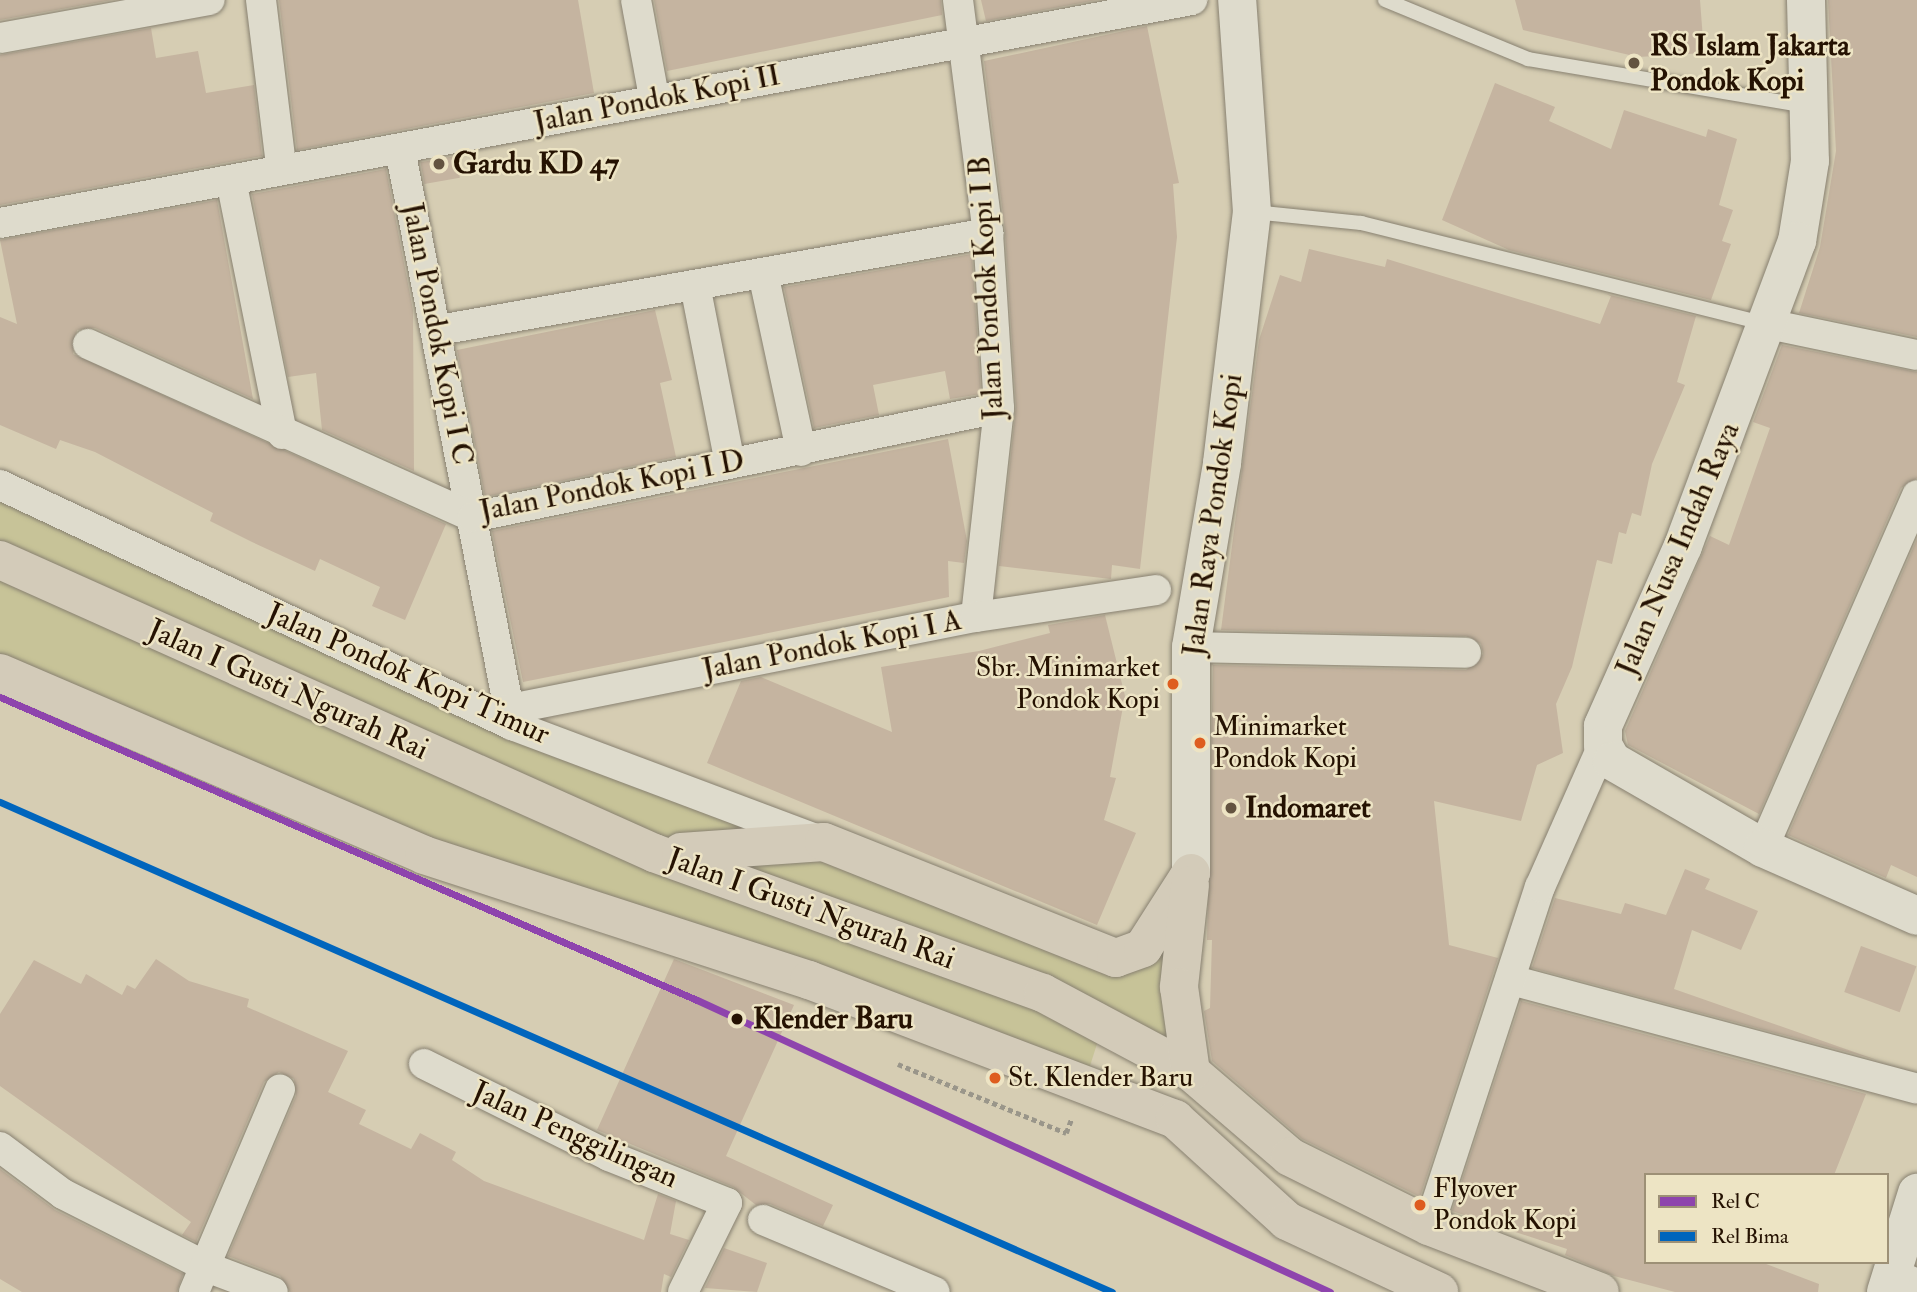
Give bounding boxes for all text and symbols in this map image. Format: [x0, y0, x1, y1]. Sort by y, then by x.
place label: RS Islam Jakarta Pondok Kopi [1650, 28, 1850, 98]
marker: RS Islam Jakarta Pondok Kopi [1624, 53, 1644, 73]
street label: Jalan Pondok Kopi II [531, 57, 783, 141]
place label: Gardu KD 47 [453, 146, 619, 182]
street label: Jalan Pondok Kopi I B [962, 155, 1012, 421]
marker: Gardu KD 47 [431, 156, 447, 172]
street label: Jalan Pondok Kopi I C [394, 200, 480, 468]
street label: Jalan Raya Pondok Kopi [1175, 371, 1251, 659]
street label: Jalan Nusa Indah Raya [1608, 417, 1748, 681]
street label: Jalan Pondok Kopi I D [477, 443, 747, 529]
street label: Jalan Pondok Kopi Timur [261, 595, 555, 753]
street label: Jalan Pondok Kopi I A [699, 602, 965, 688]
street label: Jalan I Gusti Ngurah Rai [142, 612, 434, 768]
place label: Sbr. Minimarket Pondok Kopi [976, 651, 1160, 717]
marker: Sbr. Minimarket Pondok Kopi [1166, 677, 1180, 691]
place label: Minimarket Pondok Kopi [1213, 710, 1357, 776]
marker: Minimarket Pondok Kopi [1193, 736, 1207, 750]
place label: Indomaret [1245, 790, 1371, 826]
marker: Indomaret [1223, 800, 1239, 816]
street label: Jalan I Gusti Ngurah Rai [662, 840, 960, 978]
place label: Klender Baru [753, 1001, 913, 1037]
marker: Klender Baru [727, 1009, 747, 1029]
place label: St. Klender Baru [1008, 1061, 1193, 1095]
marker: St. Klender Baru [988, 1071, 1002, 1085]
street label: Jalan Penggilingan [466, 1073, 684, 1197]
place label: Flyover Pondok Kopi [1433, 1172, 1577, 1238]
legend [1644, 1173, 1889, 1264]
text: Rel C [1711, 1188, 1760, 1215]
marker: Flyover Pondok Kopi [1413, 1198, 1427, 1212]
text: Rel Bima [1711, 1223, 1789, 1250]

